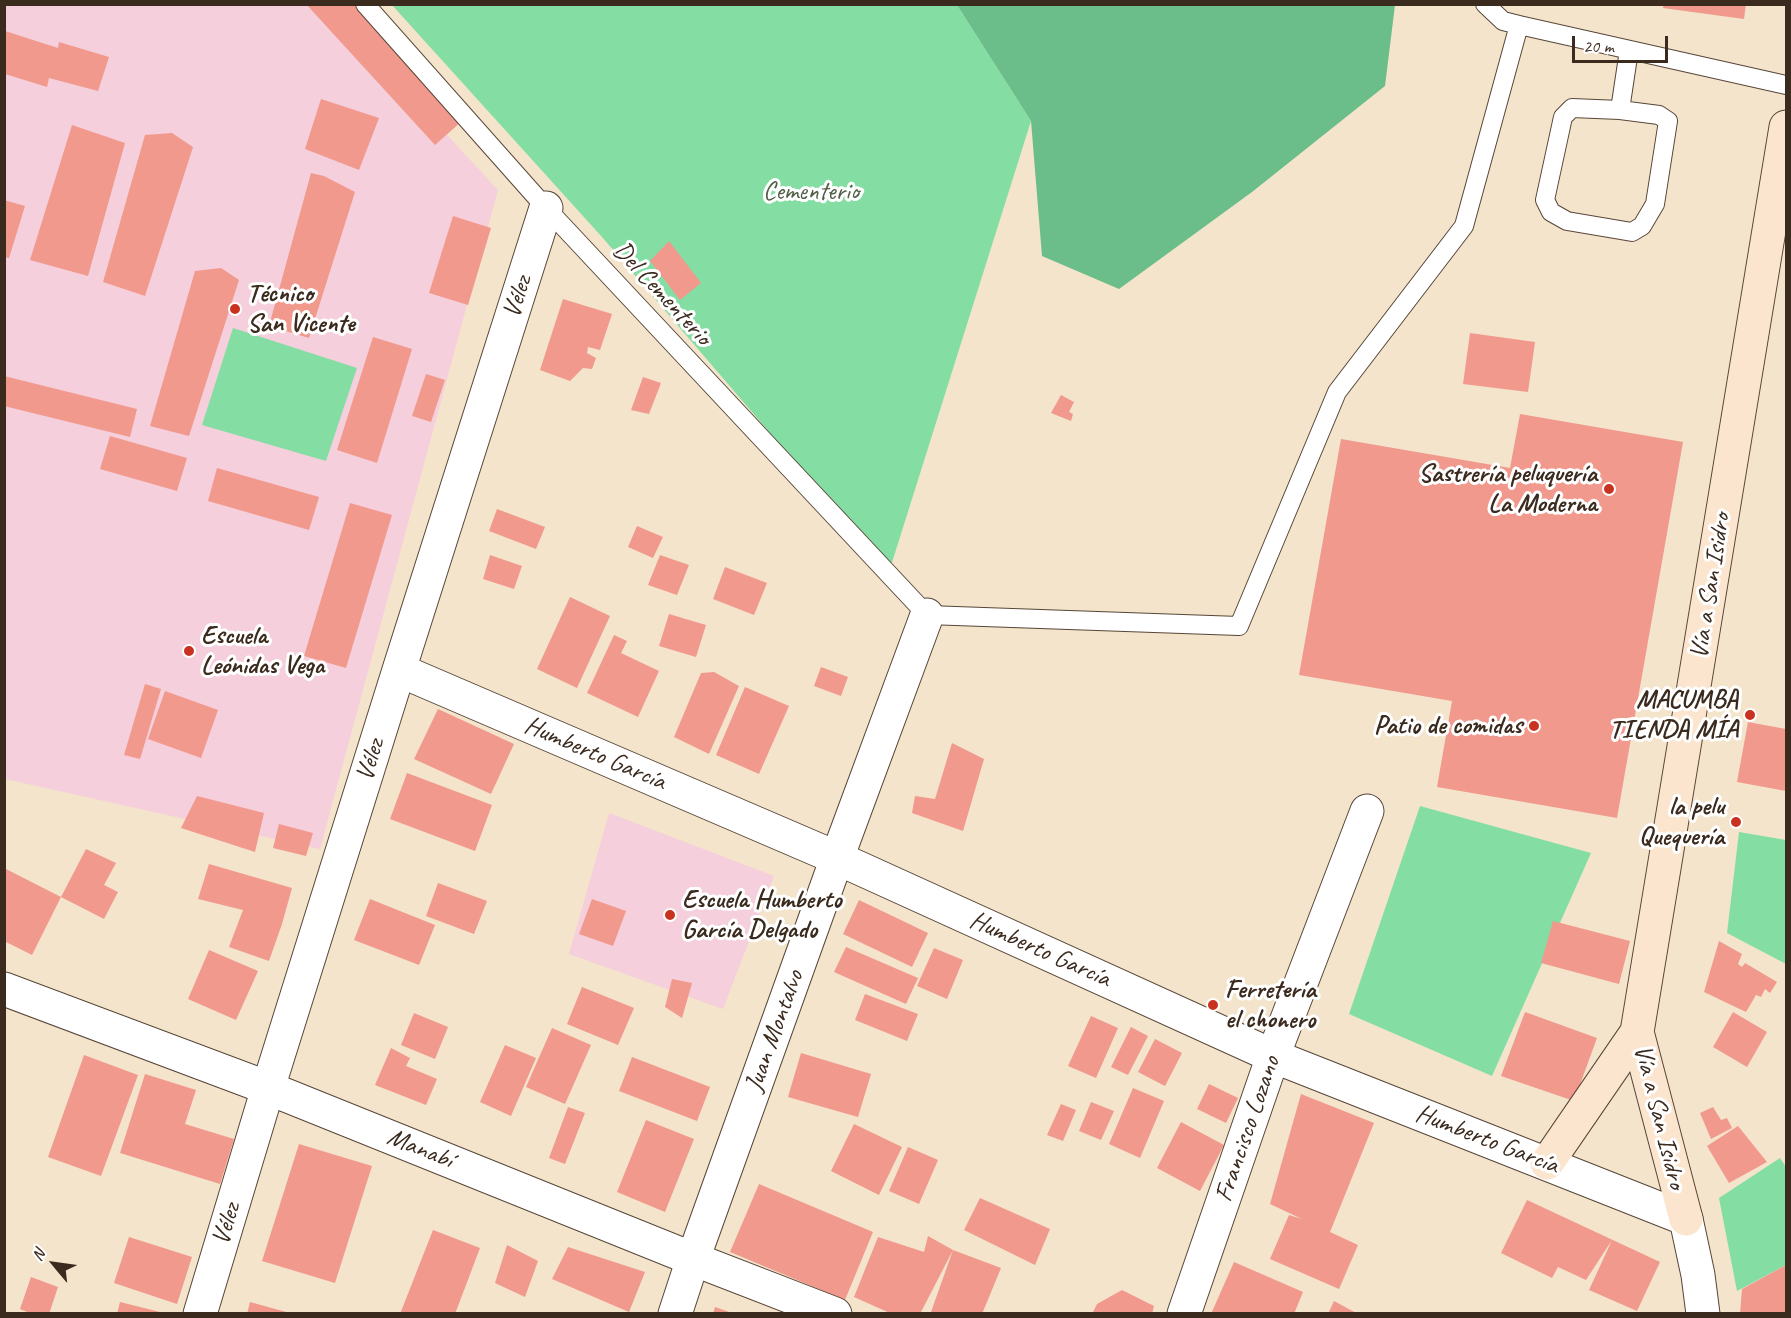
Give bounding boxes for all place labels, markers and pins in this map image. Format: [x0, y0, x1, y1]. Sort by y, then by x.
place label: Técnico San Vicente [247, 278, 355, 340]
marker: Técnico San Vicente [228, 302, 242, 316]
place label: Sastrería peluquería La Moderna [1418, 458, 1597, 520]
marker: Sastrería peluquería La Moderna [1602, 482, 1616, 496]
place label: Escuela Leónidas Vega [201, 620, 324, 682]
marker: Escuela Leónidas Vega [182, 644, 196, 658]
place label: MACUMBA TIENDA MÍA [1609, 684, 1738, 746]
marker: MACUMBA TIENDA MÍA [1743, 708, 1757, 722]
place label: Patio de comidas [1374, 710, 1522, 742]
marker: Patio de comidas [1527, 719, 1541, 733]
place label: la pelu Quequería [1639, 791, 1724, 852]
marker: la pelu Quequería [1729, 815, 1743, 829]
place label: Escuela Humberto García Delgado [682, 884, 841, 946]
marker: Escuela Humberto García Delgado [663, 908, 677, 922]
place label: Ferretería el chonero [1225, 974, 1316, 1036]
marker: Ferretería el chonero [1206, 998, 1220, 1012]

